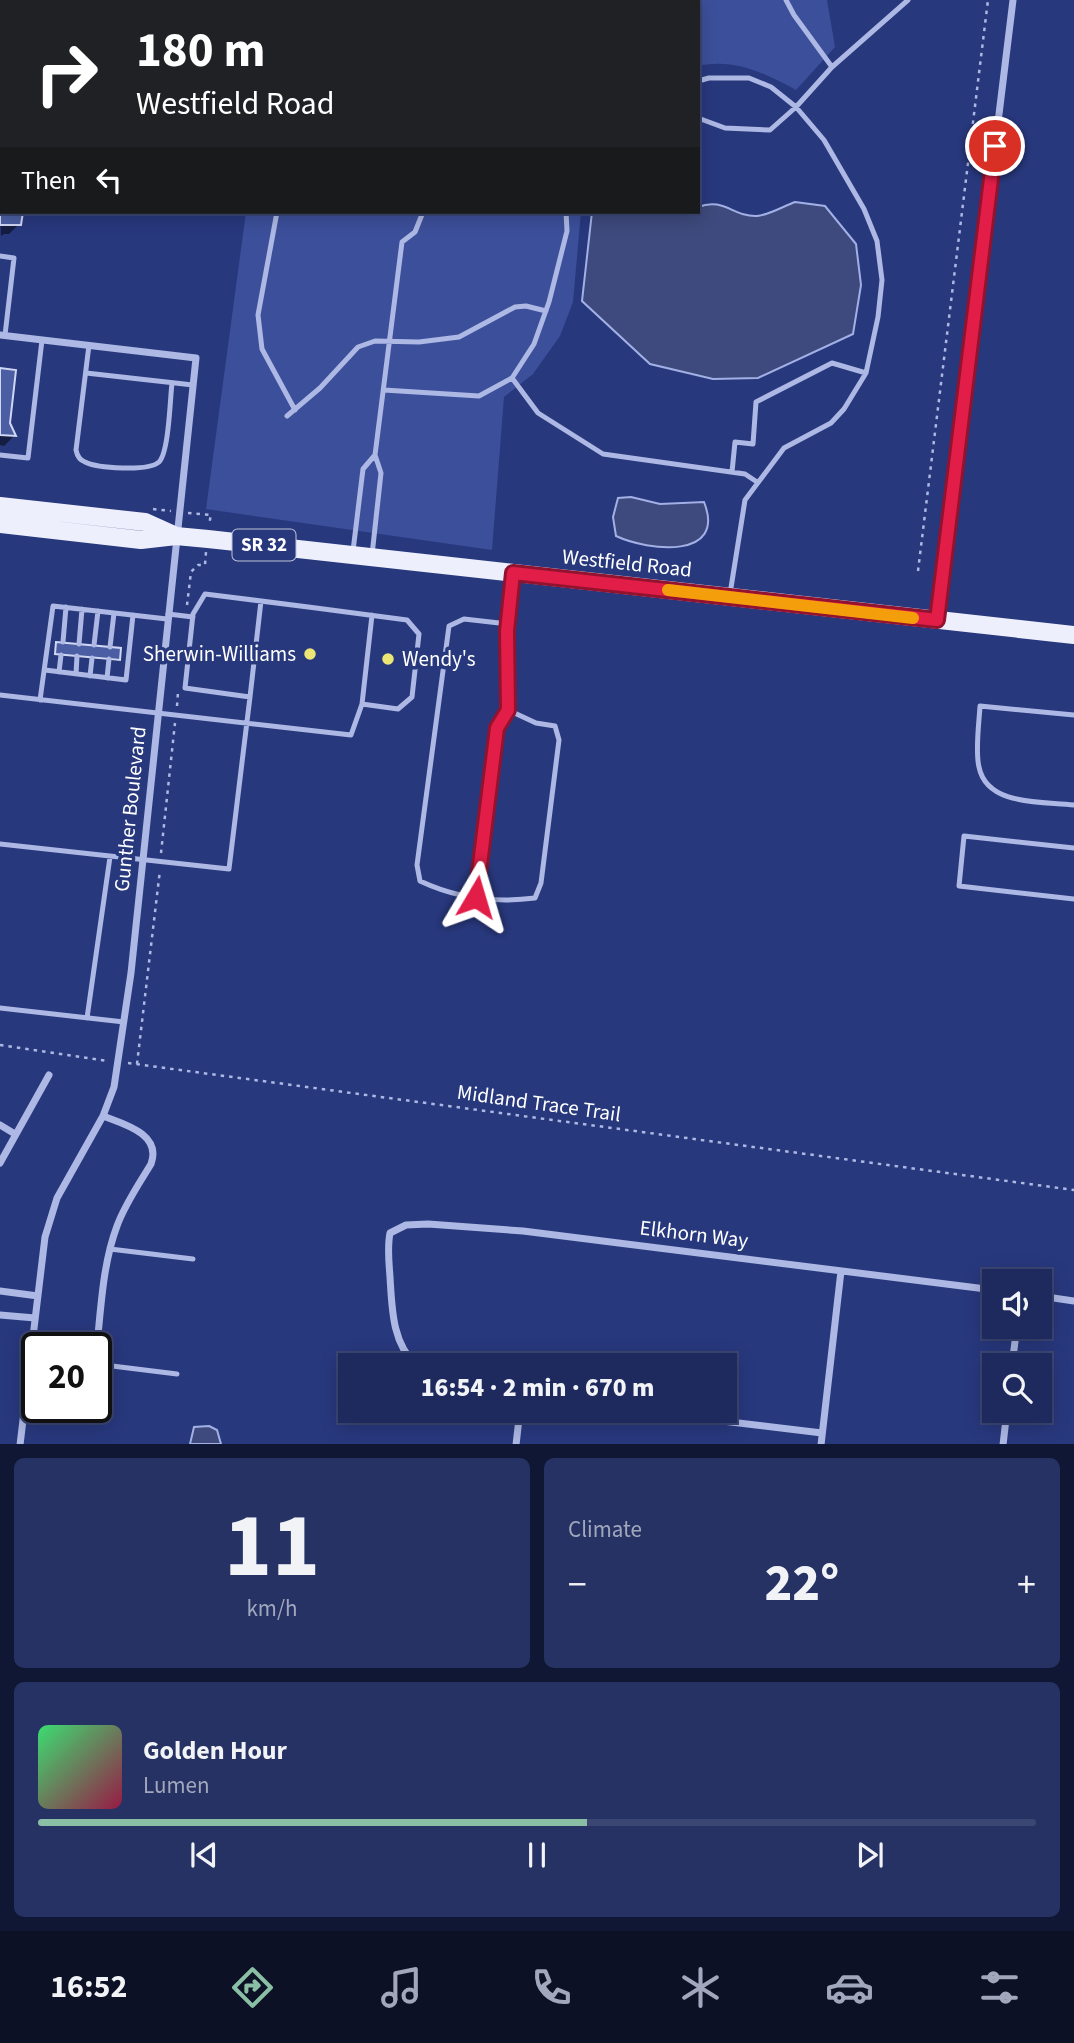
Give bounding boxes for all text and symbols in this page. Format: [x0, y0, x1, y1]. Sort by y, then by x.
text: 180 m [136, 16, 265, 86]
icon: right [21, 28, 112, 119]
text: Westfield Road [136, 81, 334, 127]
pin [965, 116, 1025, 176]
icon: arrive [976, 127, 1014, 165]
icon: left [90, 161, 128, 199]
text: Then [21, 162, 76, 199]
road number: SR 32 [232, 530, 296, 560]
street label: Westfield Road [561, 541, 693, 585]
place label: Sherwin-Williams [143, 639, 296, 669]
place label: Wendy's [402, 644, 476, 674]
marker: Sherwin-Williams [302, 646, 318, 662]
marker: Wendy's [380, 651, 396, 667]
street label: Gunther Boulevard [106, 725, 154, 893]
position arrow [439, 860, 513, 934]
street label: Midland Trace Trail [455, 1077, 623, 1129]
street label: Elkhorn Way [638, 1212, 750, 1256]
map controls [982, 1269, 1052, 1423]
button: sound [982, 1269, 1052, 1339]
speed limit sign: 20 [21, 1332, 112, 1423]
button: search [982, 1353, 1052, 1423]
text: 16:54 · 2 min · 670 m [421, 1369, 654, 1406]
text: 11 [224, 1482, 320, 1611]
text: Climate [568, 1513, 642, 1546]
text: 22° [765, 1547, 839, 1621]
text: − [568, 1558, 587, 1612]
text: + [1017, 1558, 1036, 1612]
text: km/h [246, 1592, 298, 1625]
text: Golden Hour [143, 1732, 287, 1769]
text: Lumen [143, 1769, 210, 1802]
icon: previous [185, 1836, 223, 1874]
icon: pause [518, 1836, 556, 1874]
icon: next [851, 1836, 889, 1874]
icon: directions [228, 1963, 277, 2012]
icon: music [377, 1963, 426, 2012]
icon: phone [527, 1963, 576, 2012]
icon: climate [676, 1963, 725, 2012]
icon: car [825, 1963, 874, 2012]
icon: filters [975, 1963, 1024, 2012]
text: 16:52 [50, 1964, 127, 2010]

